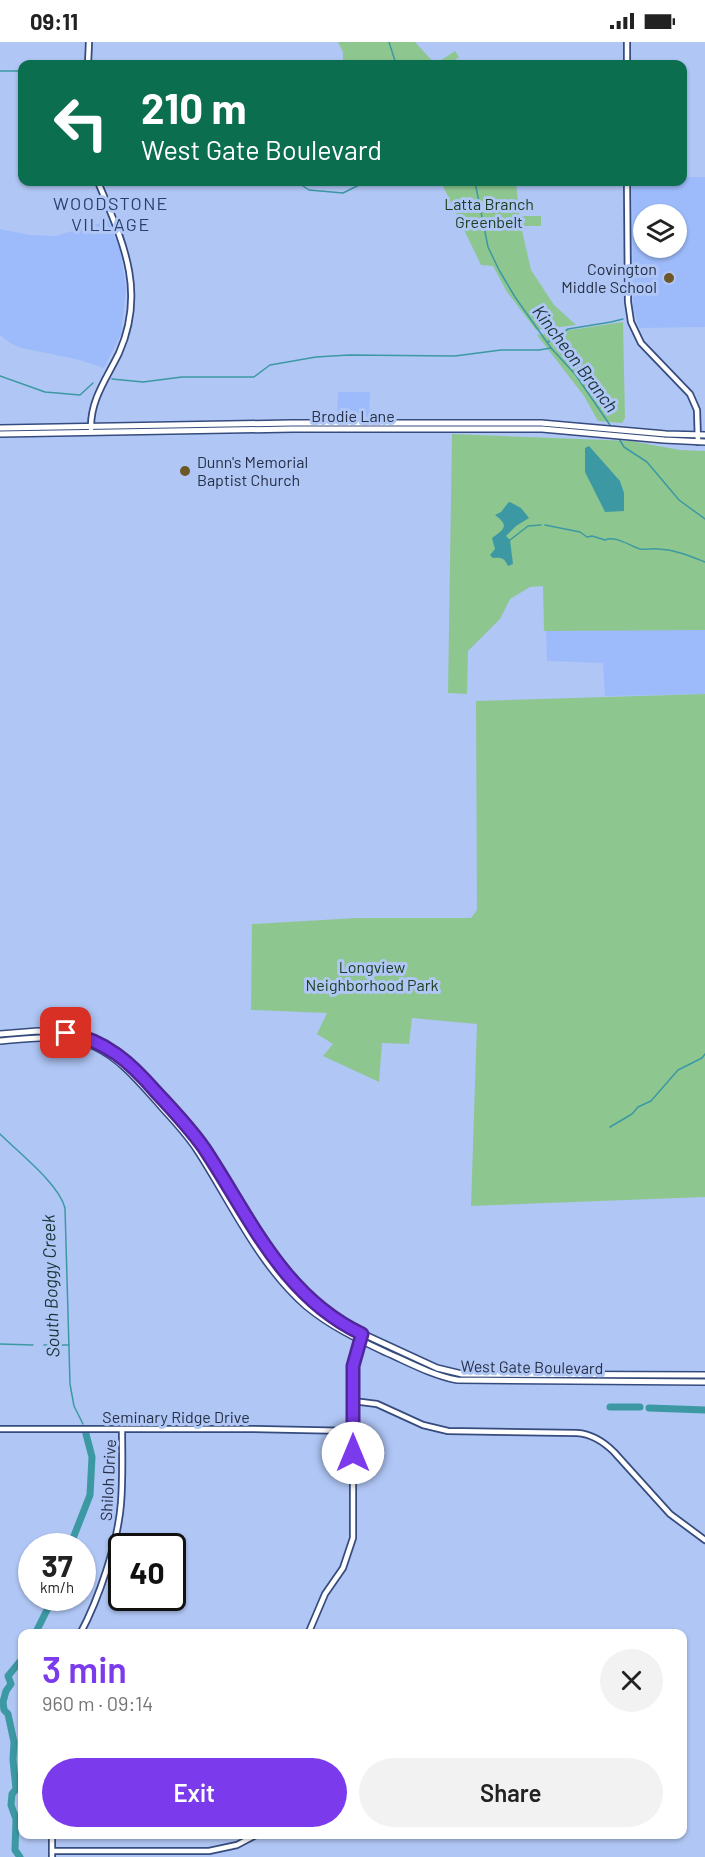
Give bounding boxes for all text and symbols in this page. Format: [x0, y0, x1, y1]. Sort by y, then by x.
text: 09:11 [30, 8, 78, 34]
text: 210 m [141, 82, 247, 132]
icon: left [42, 84, 120, 162]
text: West Gate Boulevard [141, 133, 382, 165]
district label: WOODSTONE VILLAGE [53, 192, 169, 235]
park label: Latta Branch Greenbelt [444, 194, 534, 231]
map controls [633, 204, 687, 258]
button: layers [633, 204, 687, 258]
place label: Covington Middle School [561, 259, 657, 296]
marker: Covington Middle School [662, 271, 676, 285]
water label: Kincheon Branch [528, 300, 623, 416]
street label: Brodie Lane [311, 406, 395, 425]
place label: Dunn's Memorial Baptist Church [197, 452, 308, 489]
marker: Dunn's Memorial Baptist Church [178, 464, 192, 478]
park label: Longview Neighborhood Park [305, 957, 439, 994]
pin [40, 1007, 91, 1058]
icon: arrive [49, 1016, 82, 1049]
water label: South Boggy Creek [36, 1214, 63, 1358]
street label: West Gate Boulevard [460, 1356, 604, 1377]
street label: Seminary Ridge Drive [102, 1407, 250, 1426]
position arrow [321, 1421, 385, 1485]
street label: Shiloh Drive [96, 1439, 119, 1521]
speed limit sign: 40 [108, 1533, 186, 1611]
text: 37 [41, 1547, 73, 1583]
text: km/h [40, 1578, 74, 1596]
text: 3 min [42, 1647, 127, 1690]
button: close [600, 1649, 663, 1712]
text: 960 m · 09:14 [42, 1691, 153, 1715]
button: Exit [42, 1758, 347, 1827]
button: Share [359, 1758, 663, 1827]

